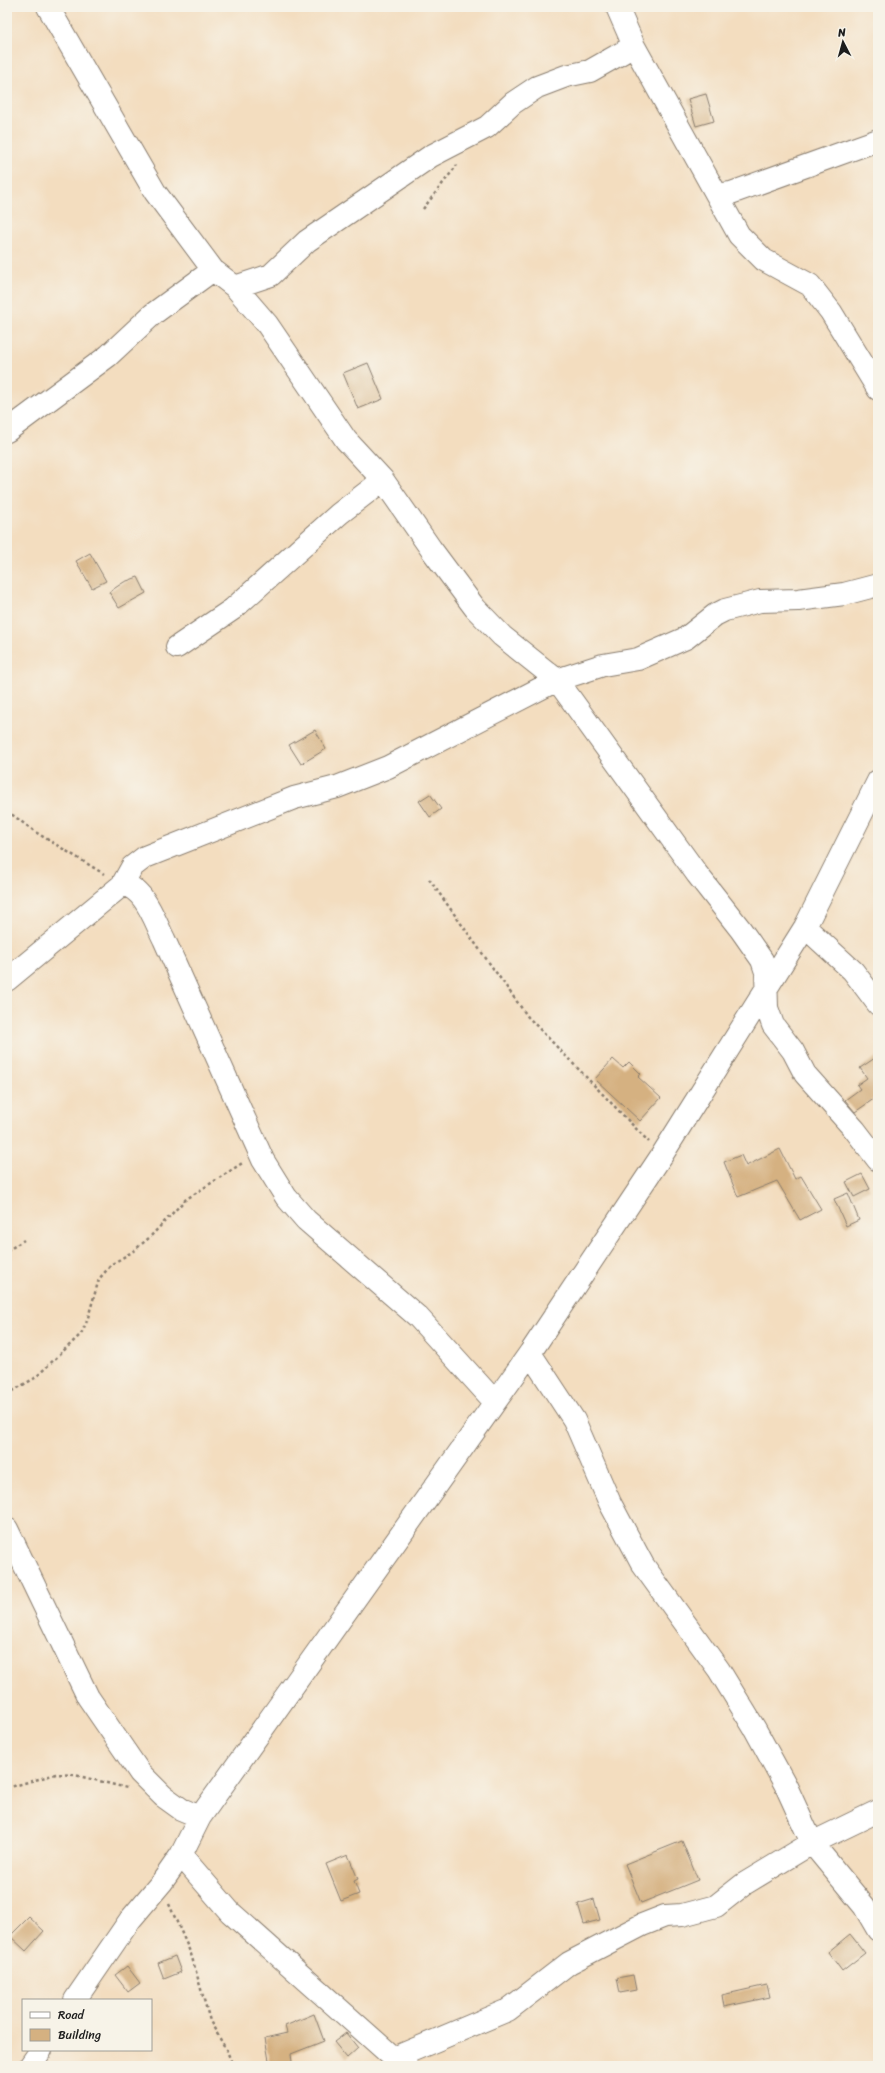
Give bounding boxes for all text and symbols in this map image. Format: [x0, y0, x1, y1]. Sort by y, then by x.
north arrow [823, 22, 863, 62]
text: N [836, 23, 847, 43]
legend [22, 1999, 152, 2051]
text: Road [58, 2004, 85, 2026]
text: Building [58, 2024, 101, 2046]

